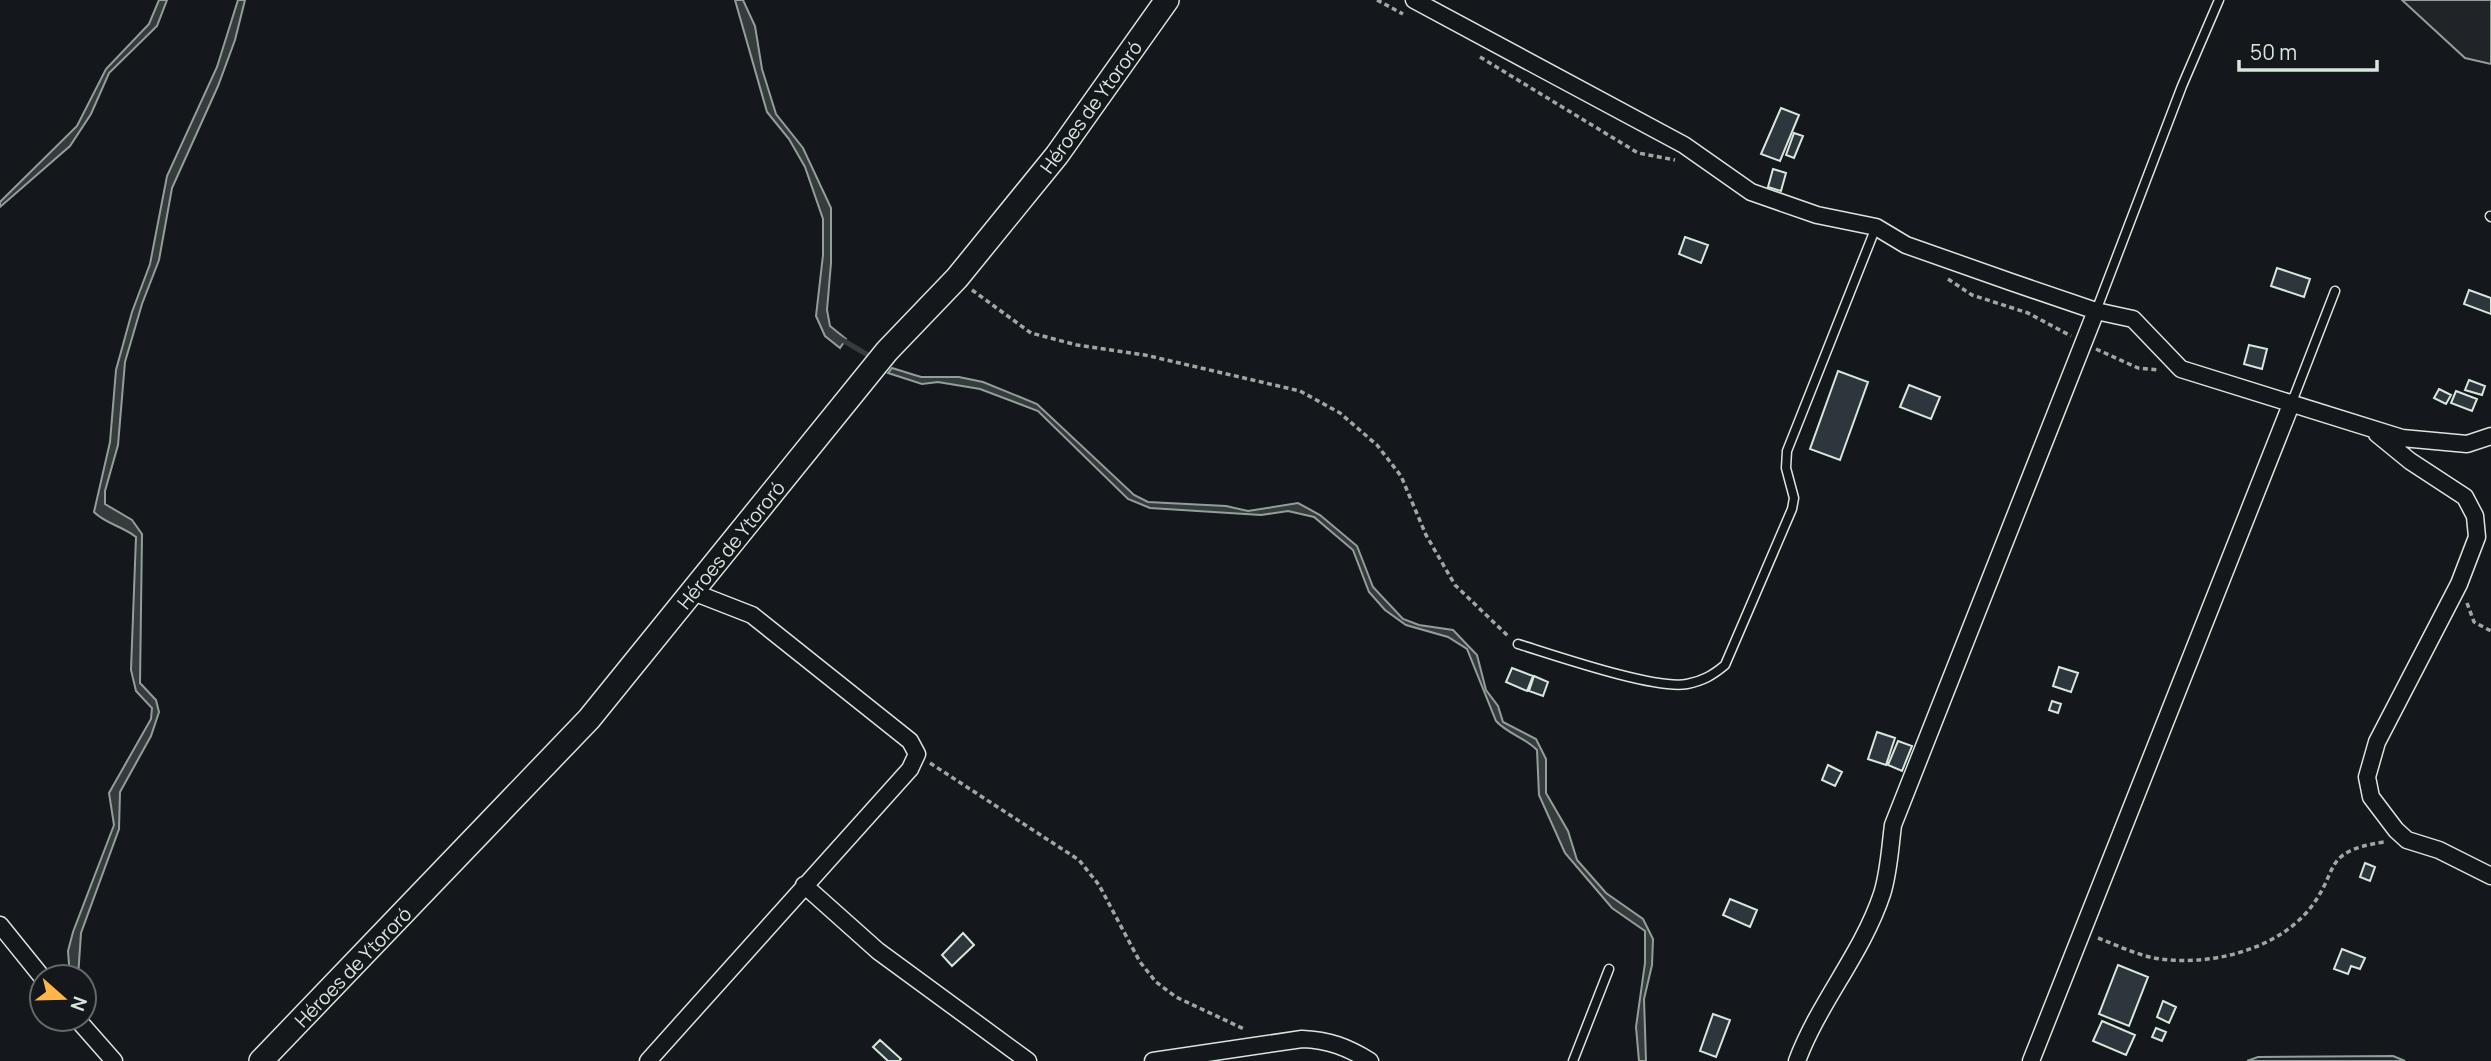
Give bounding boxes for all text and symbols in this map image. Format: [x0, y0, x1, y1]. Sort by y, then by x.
scale bar [2239, 28, 2377, 72]
street label: Héroes de Ytororó [1034, 35, 1148, 179]
text: 50 m [2250, 38, 2297, 66]
street label: Héroes de Ytororó [671, 475, 791, 615]
street label: Héroes de Ytororó [289, 901, 417, 1033]
north arrow [28, 963, 98, 1033]
text: N [64, 993, 94, 1015]

